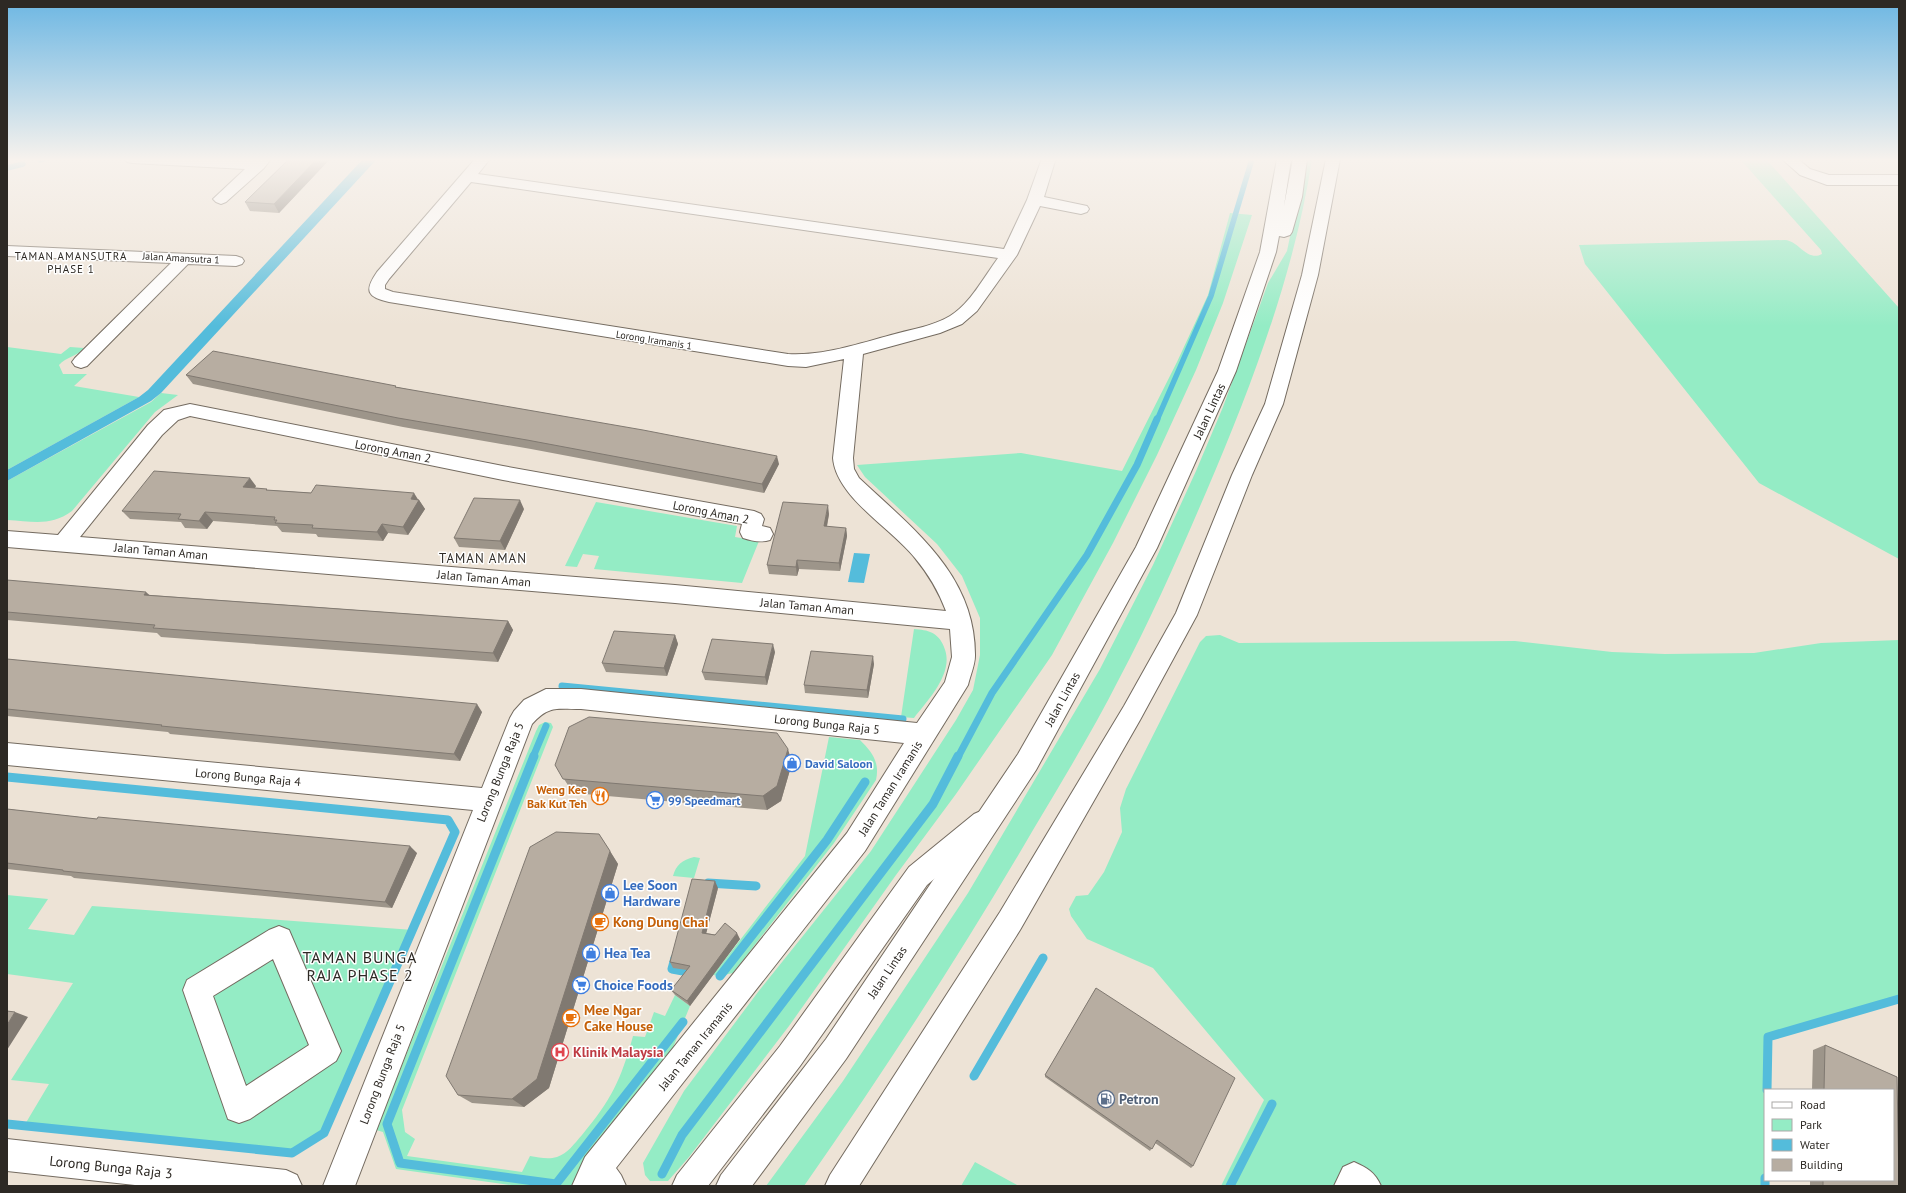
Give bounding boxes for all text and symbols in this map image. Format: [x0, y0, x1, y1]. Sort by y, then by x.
district label: TAMAN AMANSUTRA PHASE 1 [15, 249, 127, 276]
street label: Jalan Amansutra 1 [141, 249, 220, 267]
street label: Lorong Iramanis 1 [615, 328, 693, 352]
street label: Jalan Lintas [1189, 381, 1228, 442]
street label: Lorong Aman 2 [354, 436, 432, 466]
street label: Lorong Aman 2 [672, 497, 750, 527]
street label: Jalan Taman Aman [113, 539, 208, 563]
district label: TAMAN AMAN [439, 550, 527, 567]
street label: Jalan Taman Aman [436, 566, 531, 590]
street label: Jalan Taman Aman [759, 594, 854, 618]
street label: Jalan Lintas [1040, 669, 1083, 730]
street label: Lorong Bunga Raja 5 [773, 711, 881, 737]
street label: Lorong Bunga Raja 5 [473, 720, 527, 824]
street label: Jalan Taman Iramanis [854, 738, 925, 839]
shop icon: David Saloon [782, 753, 802, 773]
place label: David Saloon [805, 756, 872, 771]
street label: Lorong Bunga Raja 4 [194, 765, 302, 789]
place label: Weng Kee Bak Kut Teh [527, 782, 587, 811]
restaurant icon: Weng Kee Bak Kut Teh [590, 786, 610, 806]
supermarket icon: 99 Speedmart [645, 790, 665, 810]
place label: 99 Speedmart [668, 793, 741, 808]
place label: Lee Soon Hardware [623, 876, 681, 910]
shop icon: Lee Soon Hardware [600, 883, 620, 903]
cafe icon: Kong Dung Chai [590, 912, 610, 932]
place label: Kong Dung Chai [613, 913, 709, 931]
shop icon: Hea Tea [581, 943, 601, 963]
street label: Jalan Lintas [864, 943, 910, 1002]
place label: Hea Tea [604, 944, 650, 962]
district label: TAMAN BUNGA RAJA PHASE 2 [303, 947, 417, 985]
supermarket icon: Choice Foods [571, 975, 591, 995]
place label: Choice Foods [594, 976, 673, 994]
street label: Jalan Taman Iramanis [654, 999, 735, 1094]
place label: Mee Ngar Cake House [584, 1001, 653, 1035]
cafe icon: Mee Ngar Cake House [561, 1008, 581, 1028]
street label: Lorong Bunga Raja 5 [356, 1022, 408, 1126]
hospital icon: Klinik Malaysia [550, 1042, 570, 1062]
place label: Klinik Malaysia [573, 1043, 664, 1061]
fuel station icon: Petron [1096, 1089, 1116, 1109]
legend [1764, 1089, 1894, 1181]
place label: Petron [1119, 1090, 1159, 1108]
text: Road [1800, 1097, 1825, 1112]
text: Park [1800, 1117, 1822, 1132]
text: Water [1800, 1137, 1830, 1152]
street label: Lorong Bunga Raja 3 [48, 1152, 174, 1182]
text: Building [1800, 1157, 1843, 1172]

